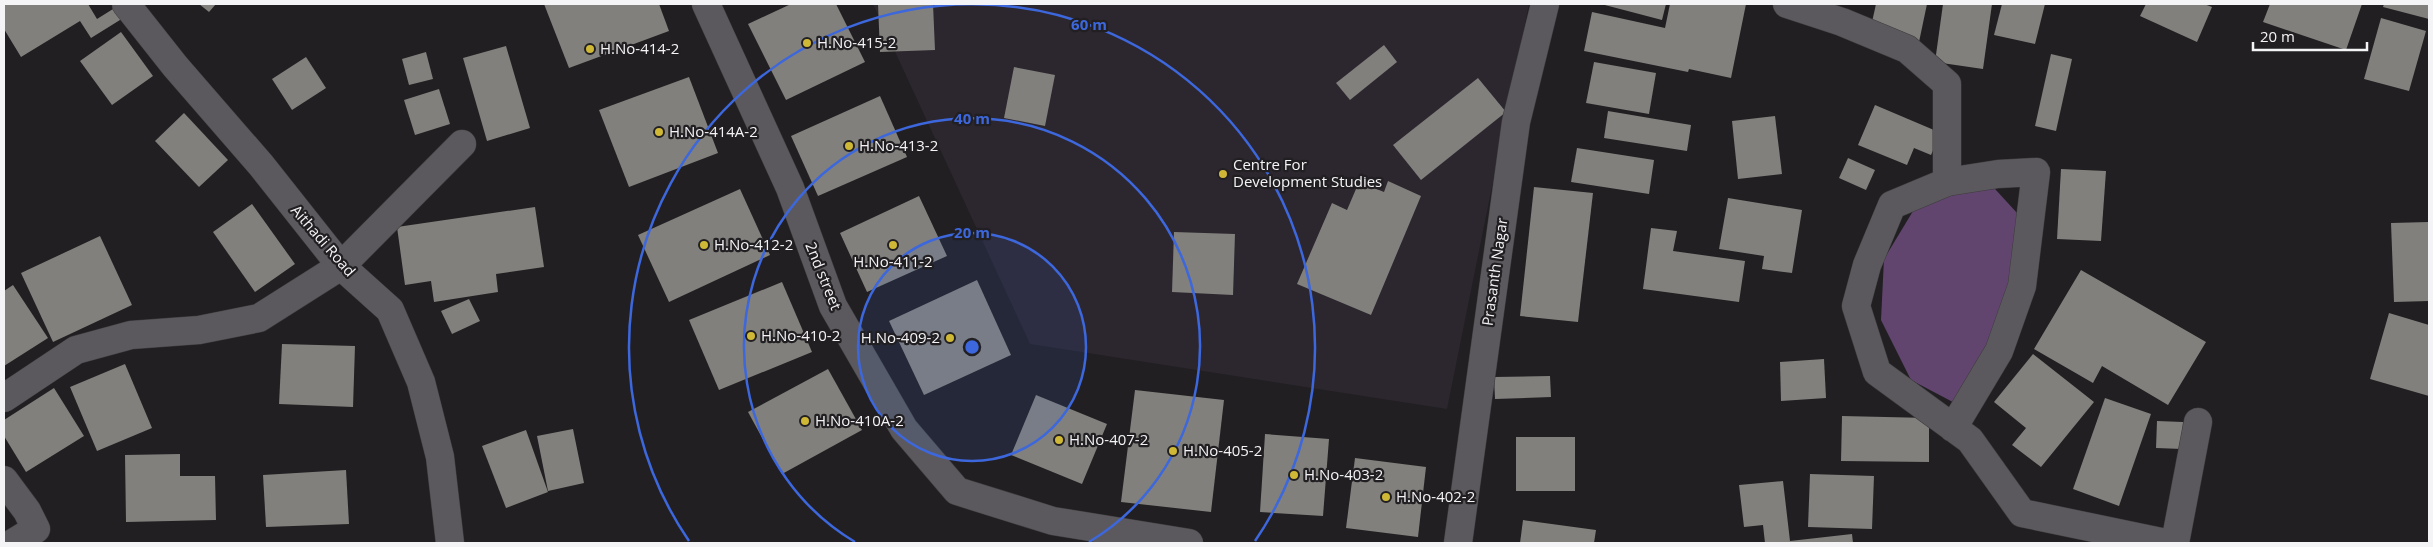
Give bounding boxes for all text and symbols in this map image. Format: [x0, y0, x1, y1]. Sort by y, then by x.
text: 60 m [1071, 14, 1107, 34]
scale bar [2253, 20, 2367, 52]
text: 20 m [2260, 26, 2295, 46]
place label: H.No-415-2 [817, 32, 896, 52]
marker: H.No-415-2 [801, 37, 813, 49]
place label: H.No-414-2 [600, 38, 679, 58]
marker: H.No-414-2 [584, 43, 596, 55]
text: 40 m [954, 108, 990, 128]
place label: H.No-414A-2 [669, 121, 758, 141]
marker: H.No-414A-2 [653, 126, 665, 138]
place label: H.No-413-2 [859, 135, 938, 155]
marker: H.No-413-2 [843, 140, 855, 152]
place label: Centre For Development Studies [1233, 154, 1382, 191]
marker: Centre For Development Studies [1217, 168, 1229, 180]
street label: Aithadi Road [287, 200, 360, 280]
street label: Prasanth Nagar [1477, 217, 1511, 327]
text: 20 m [954, 222, 990, 242]
place label: H.No-412-2 [714, 234, 793, 254]
marker: H.No-412-2 [698, 239, 710, 251]
street label: 2nd street [801, 239, 847, 313]
marker: H.No-411-2 [887, 239, 899, 251]
place label: H.No-411-2 [853, 251, 933, 271]
place label: H.No-410-2 [761, 325, 840, 345]
place label: H.No-409-2 [861, 327, 940, 347]
marker: H.No-410-2 [745, 330, 757, 342]
marker: H.No-409-2 [944, 332, 956, 344]
centre of rings [963, 338, 981, 356]
place label: H.No-410A-2 [815, 410, 904, 430]
marker: H.No-410A-2 [799, 415, 811, 427]
place label: H.No-407-2 [1069, 429, 1148, 449]
marker: H.No-407-2 [1053, 434, 1065, 446]
place label: H.No-405-2 [1183, 440, 1262, 460]
marker: H.No-405-2 [1167, 445, 1179, 457]
place label: H.No-403-2 [1304, 464, 1383, 484]
marker: H.No-403-2 [1288, 469, 1300, 481]
place label: H.No-402-2 [1396, 486, 1475, 506]
marker: H.No-402-2 [1380, 491, 1392, 503]

